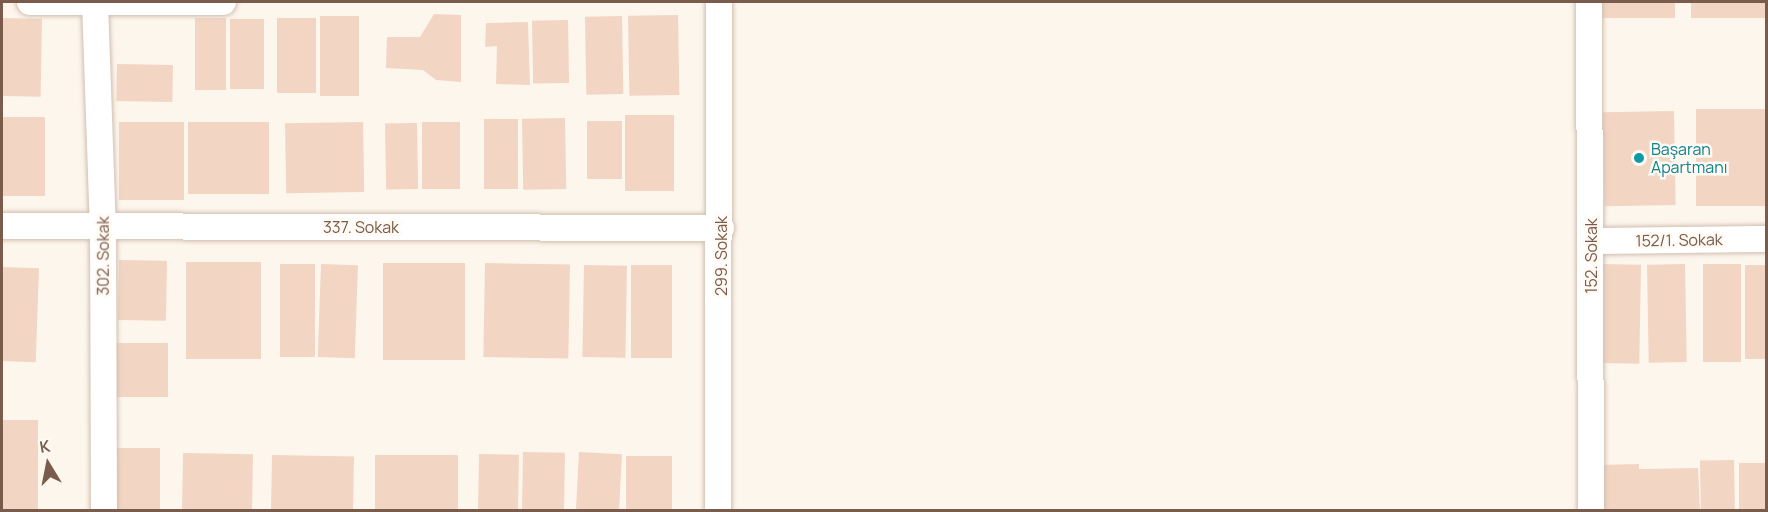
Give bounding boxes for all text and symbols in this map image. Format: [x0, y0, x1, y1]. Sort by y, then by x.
place label: Başaran Apartmanı [1651, 139, 1727, 177]
marker: Başaran Apartmanı [1632, 151, 1646, 165]
street label: 302. Sokak [93, 216, 113, 296]
street label: 299. Sokak [711, 216, 731, 296]
street label: 337. Sokak [323, 217, 399, 237]
street label: 152. Sokak [1581, 218, 1601, 294]
street label: 152/1. Sokak [1635, 230, 1723, 250]
north arrow [18, 434, 78, 494]
text: K [38, 435, 52, 458]

